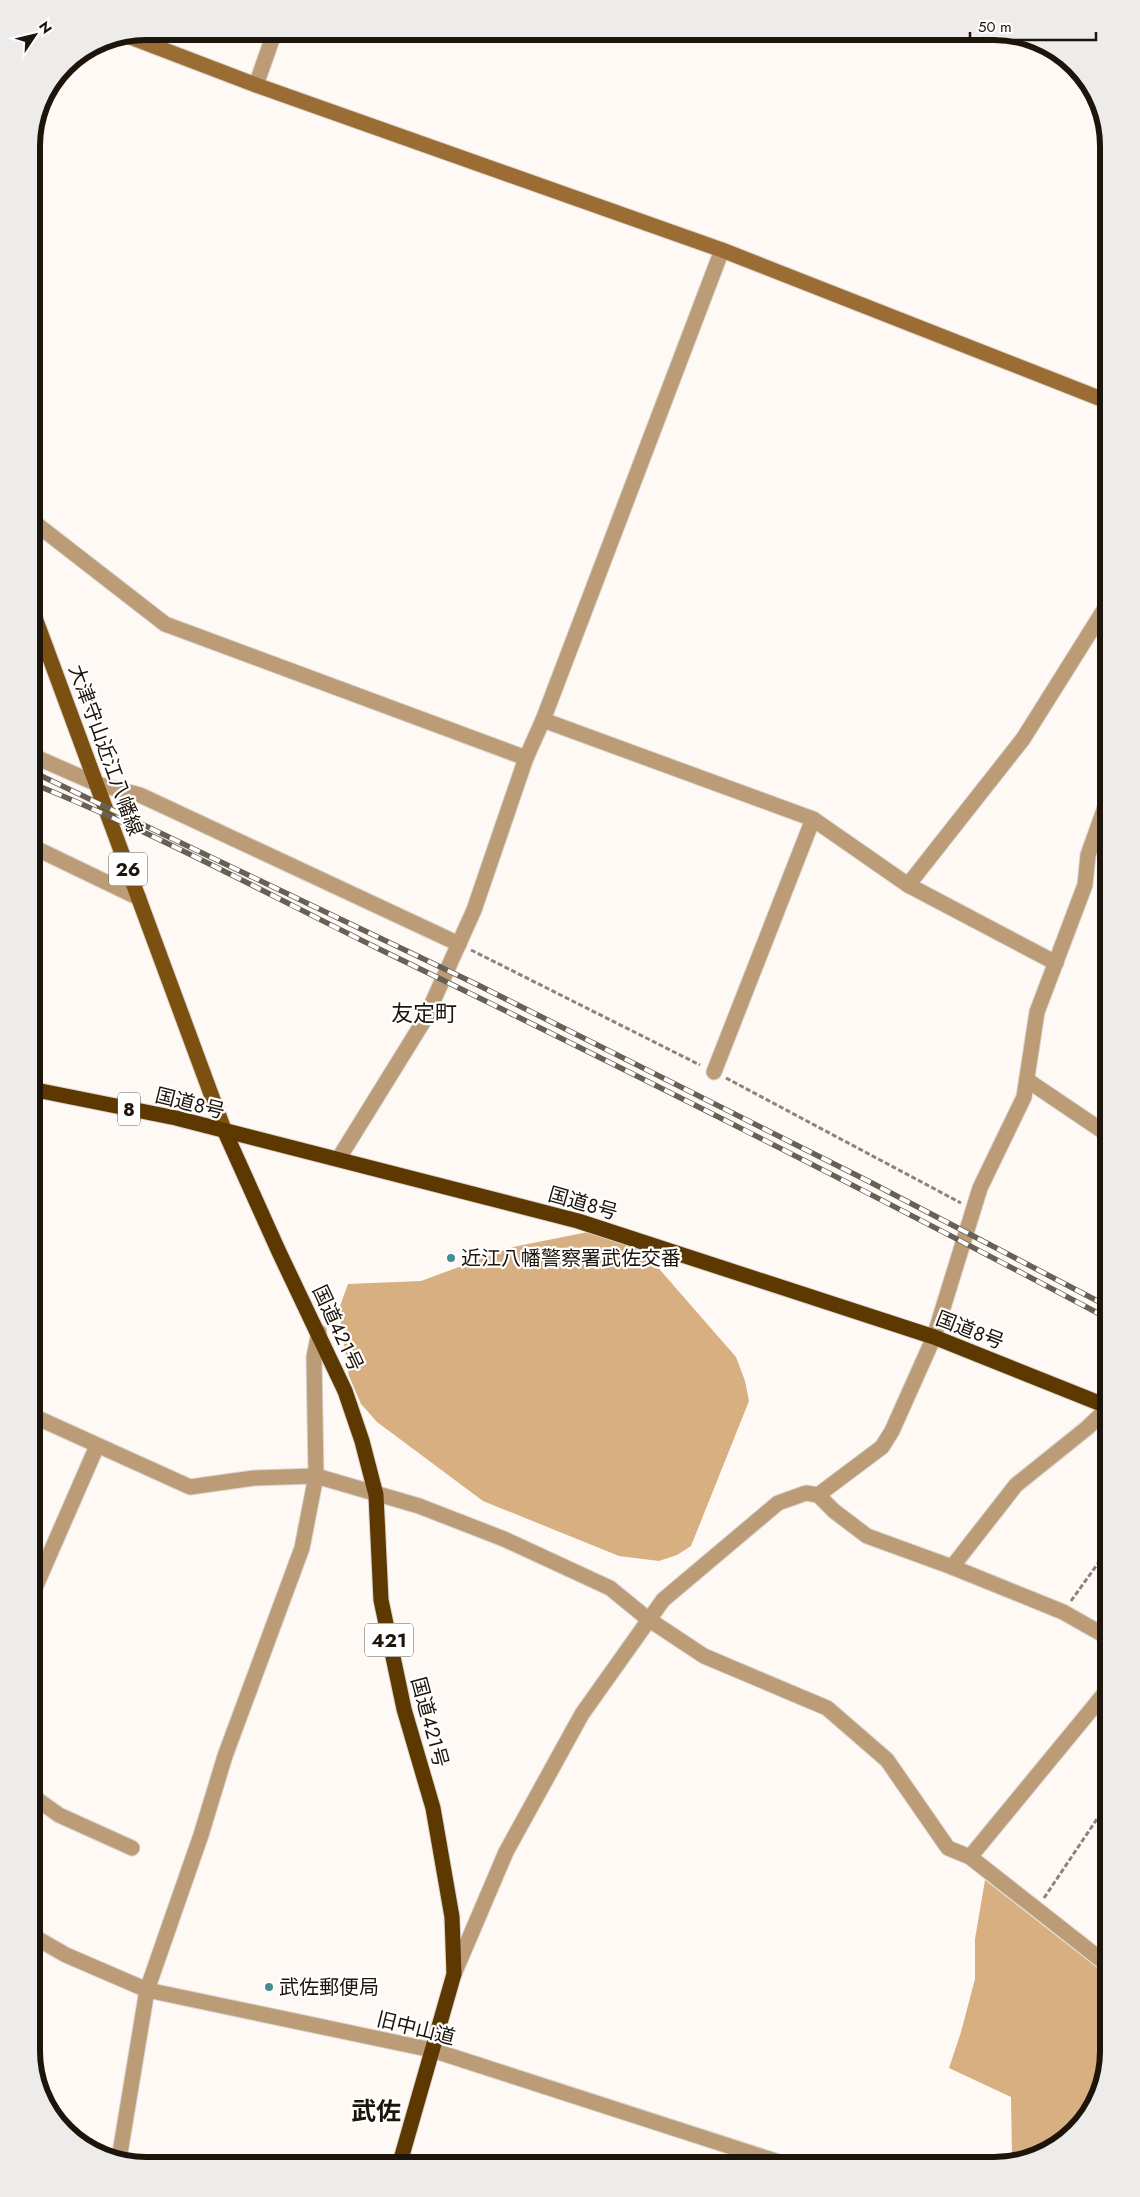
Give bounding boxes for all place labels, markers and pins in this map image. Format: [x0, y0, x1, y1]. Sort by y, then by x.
place label: 近江八幡警察署武佐交番 [461, 1244, 681, 1273]
marker: 近江八幡警察署武佐交番 [445, 1252, 457, 1264]
place label: 武佐郵便局 [279, 1973, 379, 2002]
marker: 武佐郵便局 [263, 1981, 275, 1993]

